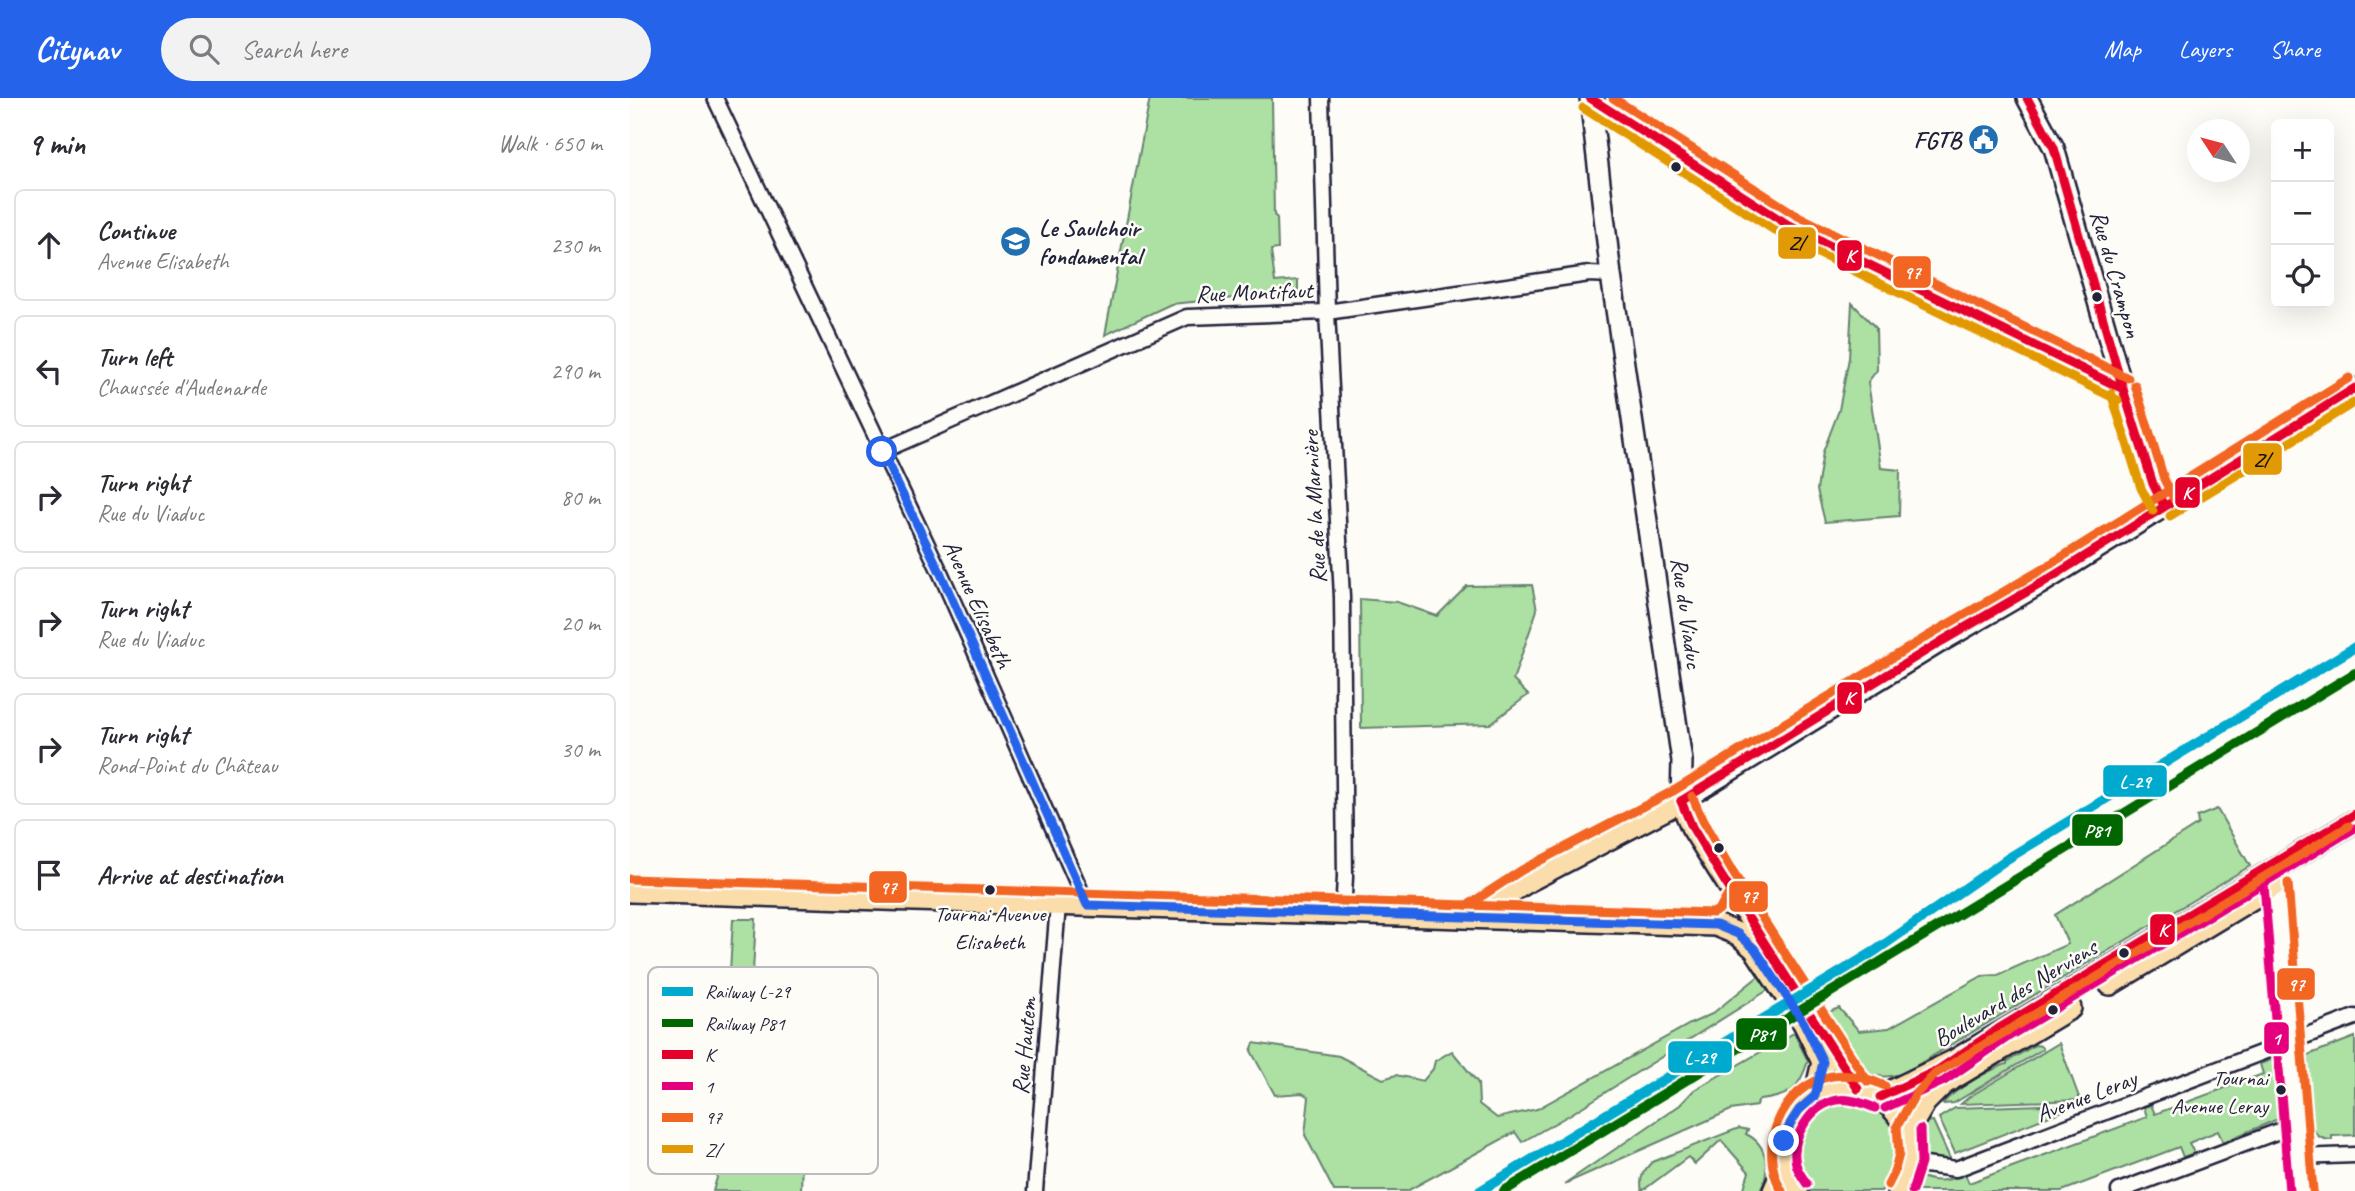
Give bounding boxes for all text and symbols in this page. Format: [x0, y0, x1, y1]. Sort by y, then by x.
search box [161, 18, 651, 81]
text: Citynav [35, 28, 119, 70]
icon: search [185, 30, 223, 68]
text: Search here [241, 33, 347, 66]
text: Map [2104, 34, 2141, 64]
text: Layers [2179, 34, 2232, 64]
text: Share [2270, 34, 2320, 64]
north arrow [2187, 119, 2250, 182]
map controls [2271, 119, 2334, 308]
button: + [2271, 119, 2334, 182]
public building icon: FGTB [1967, 123, 2001, 157]
text: 9 min [28, 125, 85, 163]
place label: FGTB [1914, 125, 1963, 155]
text: Walk · 650 m [498, 129, 602, 158]
unlabelled marker [1669, 160, 1683, 174]
button: − [2271, 182, 2334, 245]
street label: Rue du Crampon [2084, 207, 2149, 341]
place label: Le Saulchoir fondamental [1039, 213, 1146, 271]
text: Continue [97, 214, 175, 247]
school or university icon: Le Saulchoir fondamental [999, 225, 1033, 259]
icon: ahead [30, 226, 68, 264]
line badge: Z/ [1777, 226, 1817, 260]
text: 230 m [551, 231, 600, 260]
text: Z/ [1789, 231, 1809, 255]
line badge: K [1836, 239, 1863, 272]
text: K [1845, 244, 1859, 268]
button: locate [2271, 245, 2334, 308]
text: Avenue Elisabeth [97, 247, 229, 276]
line badge: 97 [1892, 255, 1932, 289]
text: 97 [1904, 261, 1923, 285]
street label: Rue Montifaut [1195, 275, 1315, 309]
unlabelled marker [2090, 290, 2104, 304]
text: Turn left [97, 340, 172, 373]
icon: left [30, 352, 68, 390]
text: 290 m [551, 357, 600, 386]
text: Chaussée d'Audenarde [97, 373, 266, 402]
street label: Rue de la Marnière [1295, 428, 1333, 584]
route start [866, 436, 897, 467]
line badge: Z/ [2242, 442, 2283, 476]
text: Z/ [2254, 448, 2274, 472]
text: Turn right [97, 466, 188, 499]
line badge: K [2174, 476, 2201, 509]
icon: right [30, 478, 68, 516]
text: K [2182, 481, 2196, 505]
text: 80 m [561, 483, 600, 512]
text: Rue du Viaduc [97, 499, 204, 528]
street label: Avenue Elisabeth [936, 535, 1020, 675]
street label: Rue du Viaduc [1664, 555, 1710, 672]
text: Turn right [97, 592, 188, 625]
icon: right [30, 604, 68, 642]
text: 20 m [561, 609, 600, 638]
text: Rue du Viaduc [97, 625, 204, 654]
line badge: K [1836, 681, 1863, 715]
text: K [1844, 686, 1858, 710]
text: Turn right [97, 718, 188, 751]
icon: right [30, 730, 68, 768]
text: 30 m [561, 735, 600, 764]
text: Rond-Point du Château [97, 751, 278, 780]
line badge: L-29 [2102, 764, 2168, 798]
text: L-29 [2119, 770, 2153, 794]
line badge: P81 [2071, 813, 2124, 847]
text: P81 [2084, 819, 2112, 843]
unlabelled marker [1712, 841, 1726, 855]
icon: arrive [30, 856, 68, 894]
text: Arrive at destination [97, 859, 283, 892]
line badge: 97 [868, 870, 908, 904]
text: 97 [880, 876, 899, 900]
line badge: 97 [1728, 880, 1769, 913]
marker: Tournai Avenue Elisabeth [983, 883, 997, 897]
text: 97 [1741, 885, 1760, 909]
place label: Tournai Avenue Elisabeth [935, 900, 1047, 956]
line badge: K [2149, 913, 2176, 946]
text: K [2158, 918, 2172, 942]
street label: Boulevard des Nerviens [1928, 931, 2105, 1054]
unlabelled marker [2117, 946, 2131, 960]
legend [648, 967, 878, 1174]
line badge: 97 [2276, 967, 2316, 1001]
text: 97 [2288, 973, 2307, 997]
text: Railway L-29 [705, 980, 792, 1004]
street label: Rue Hautem [1005, 995, 1043, 1096]
unlabelled marker [2046, 1003, 2060, 1017]
text: Railway P81 [705, 1012, 786, 1036]
line badge: P81 [1735, 1017, 1788, 1051]
line badge: 1 [2263, 1021, 2290, 1055]
text: P81 [1749, 1023, 1777, 1047]
text: 1 [2272, 1027, 2283, 1051]
line badge: L-29 [1667, 1040, 1733, 1074]
text: K [705, 1043, 718, 1067]
text: L-29 [1684, 1046, 1718, 1070]
street label: Avenue Leray [2031, 1062, 2142, 1129]
place label: Tournai Avenue Leray [2171, 1064, 2271, 1120]
text: 1 [705, 1075, 715, 1099]
marker: Tournai Avenue Leray [2274, 1083, 2288, 1097]
text: 97 [705, 1106, 724, 1130]
route end [1768, 1125, 1799, 1156]
text: Z/ [705, 1138, 725, 1162]

